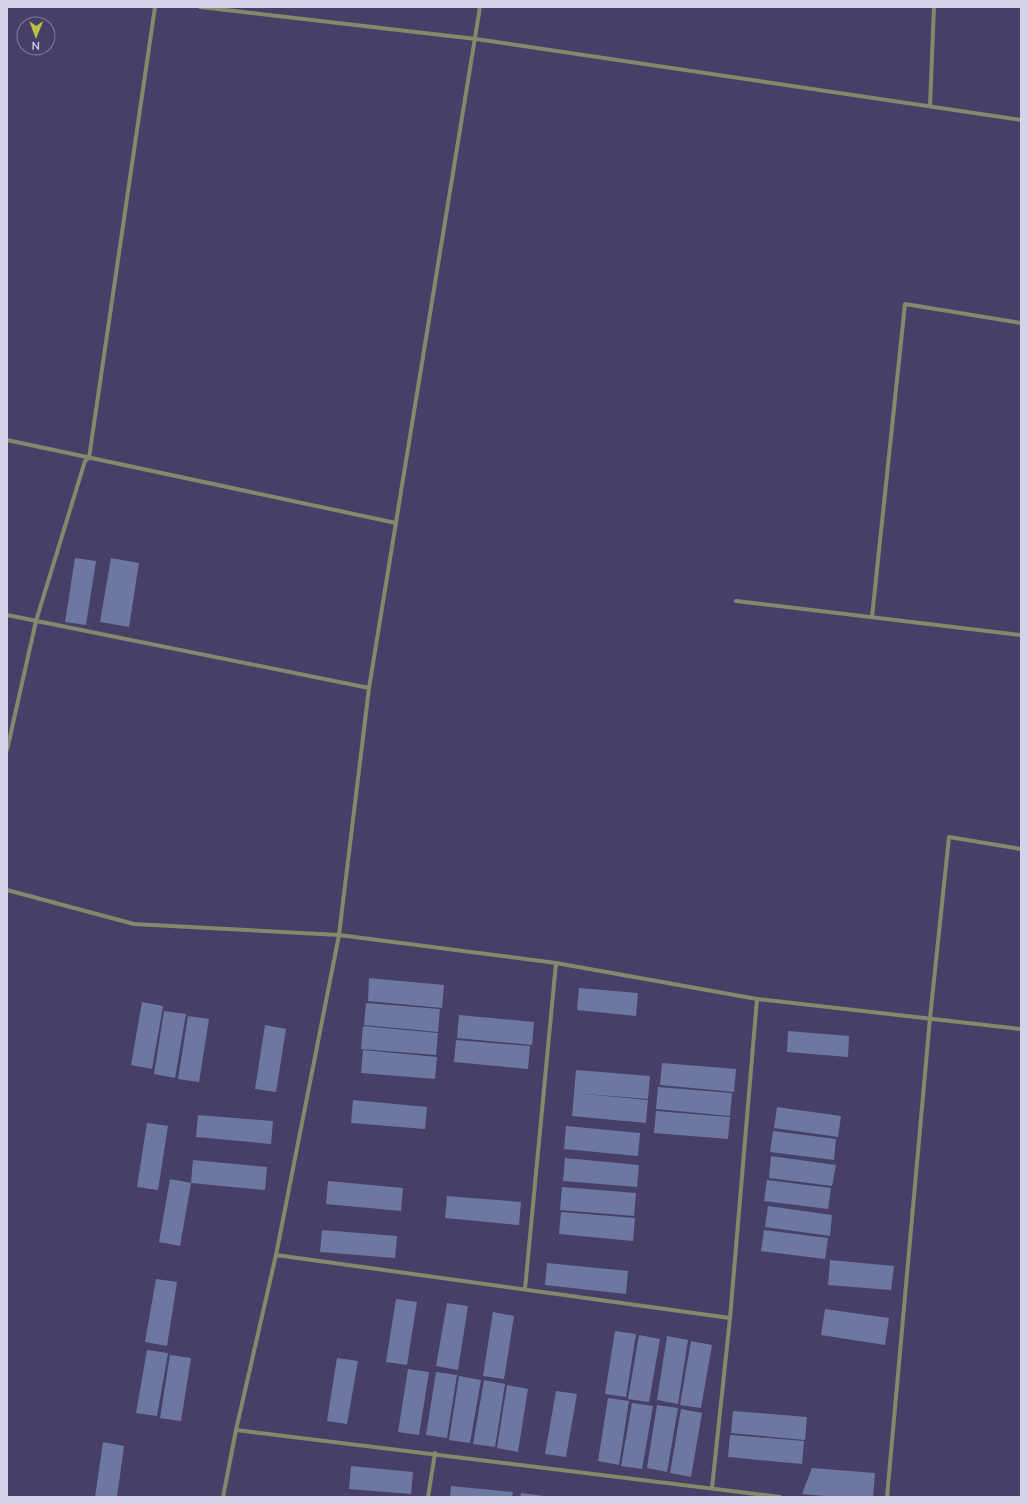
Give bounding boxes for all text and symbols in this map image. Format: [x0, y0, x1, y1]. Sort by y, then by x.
north arrow [16, 16, 56, 56]
text: N [32, 39, 40, 53]

